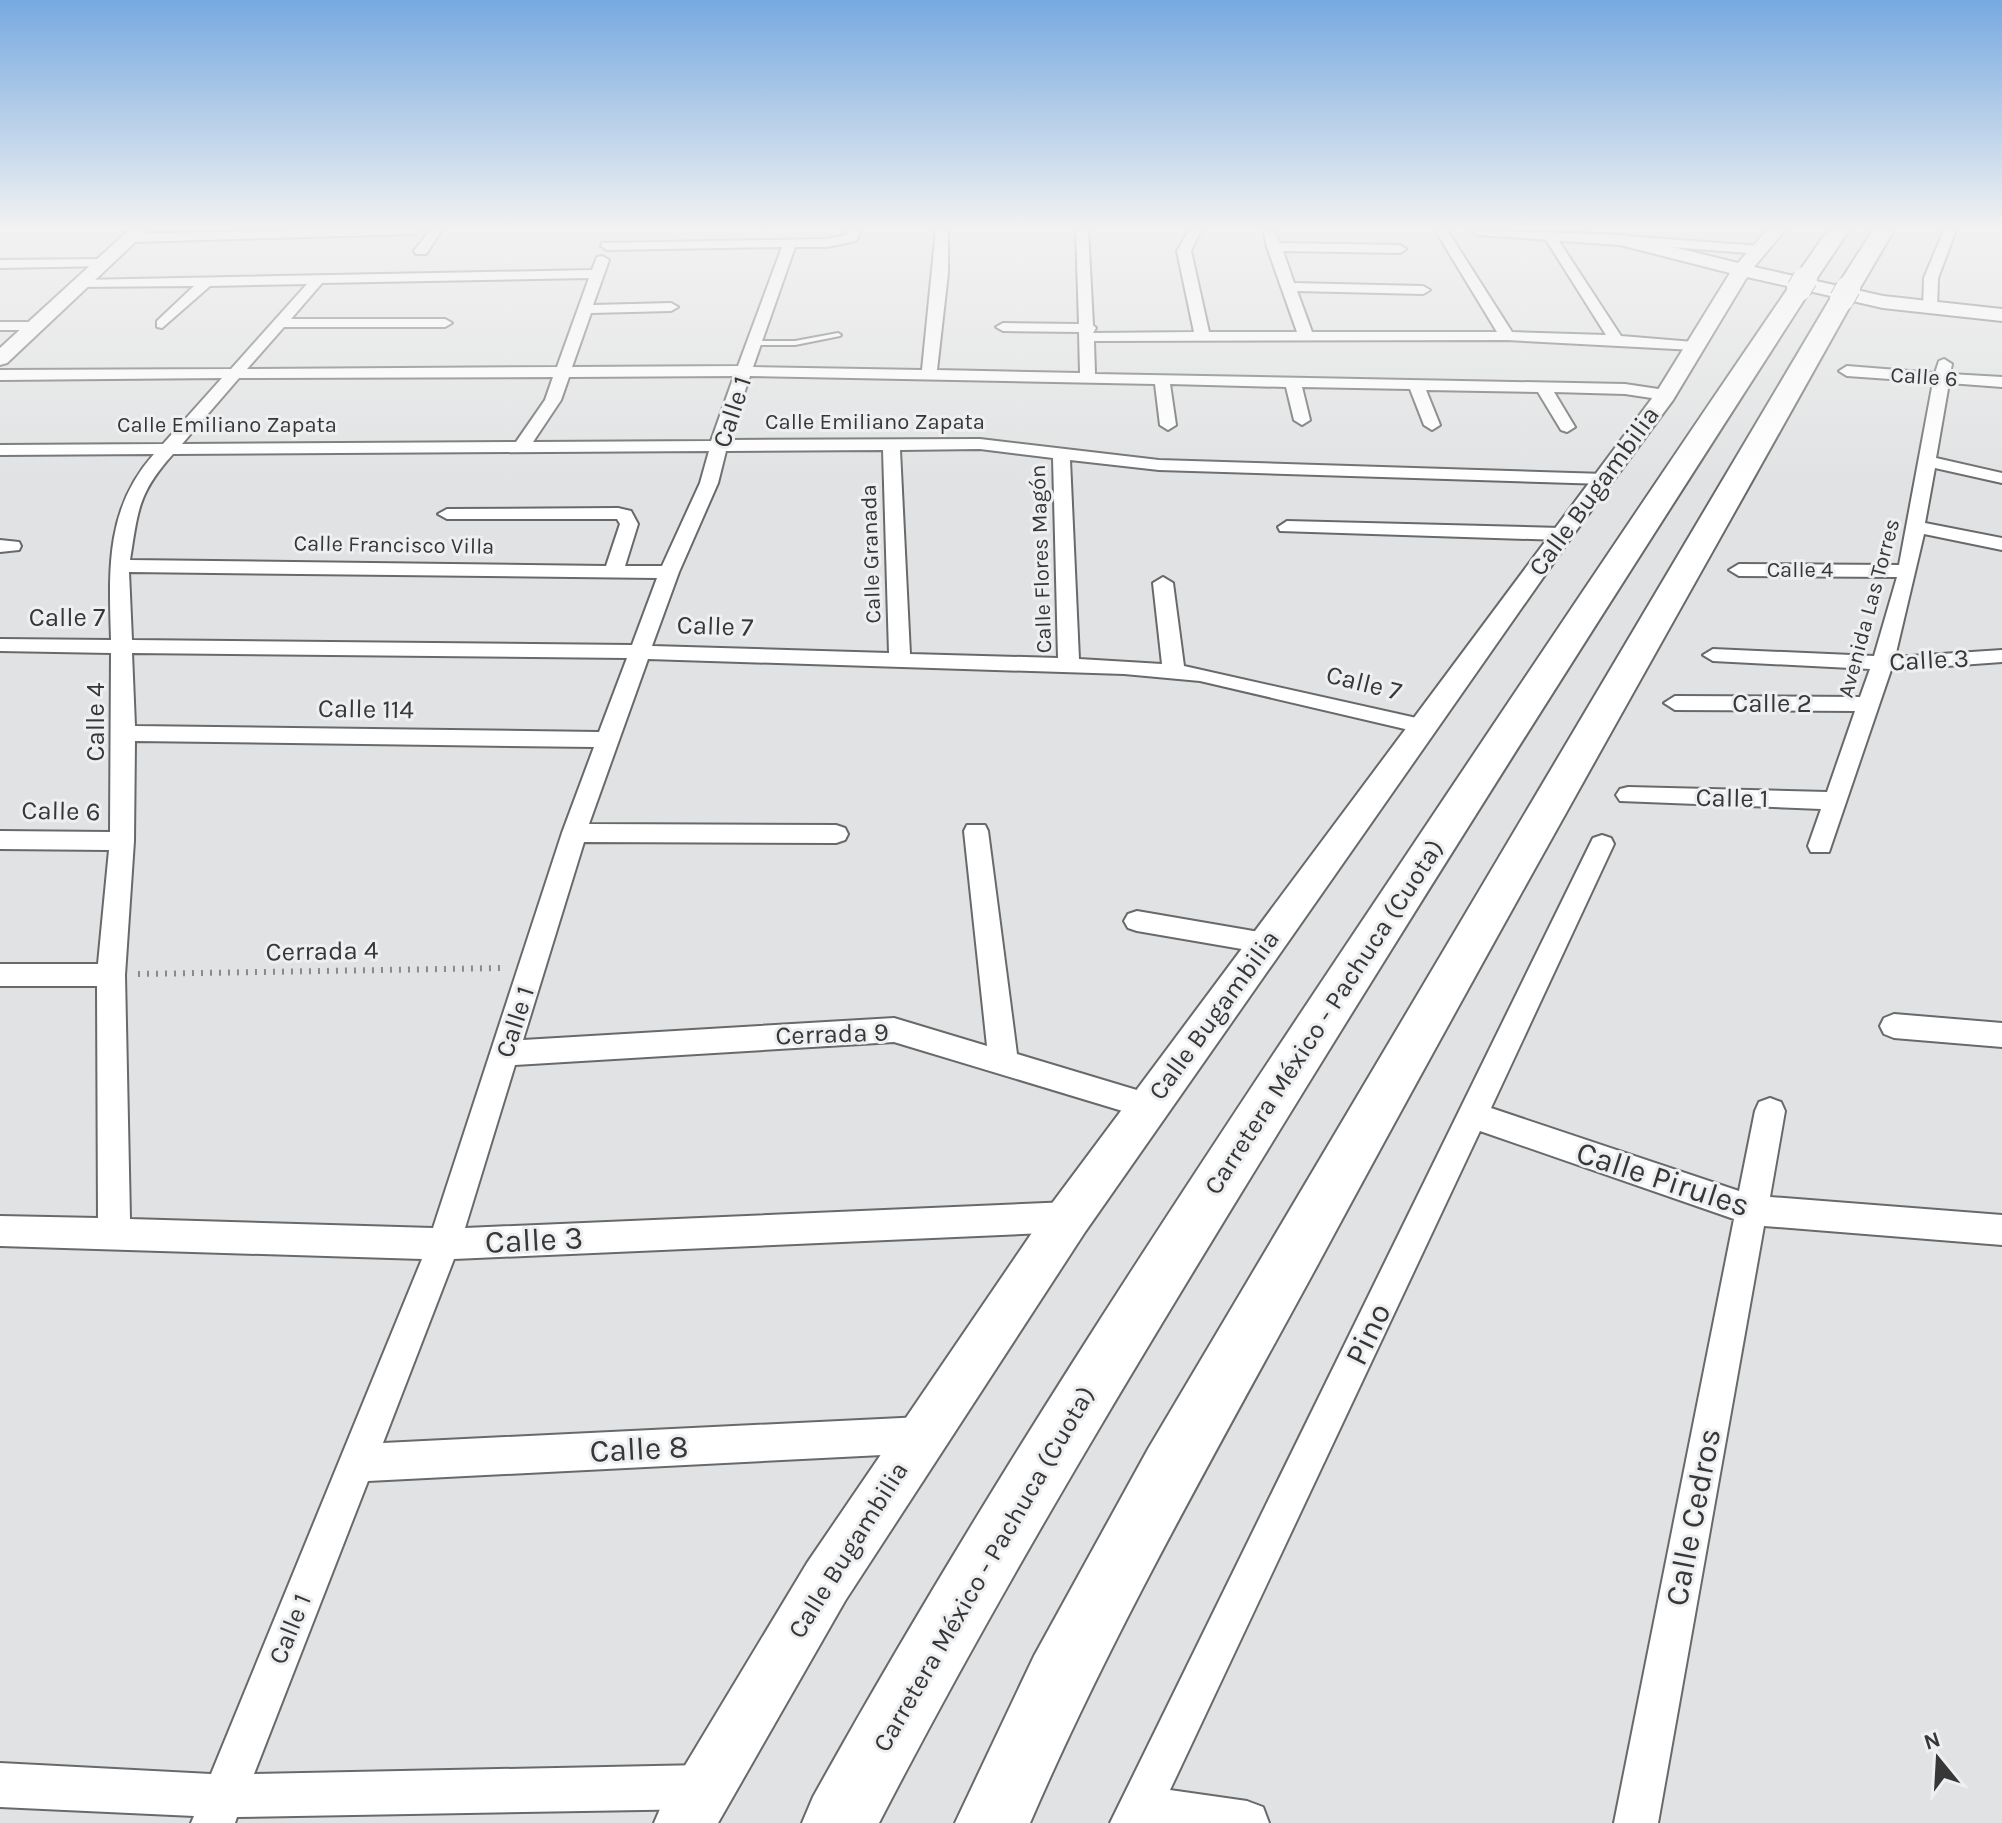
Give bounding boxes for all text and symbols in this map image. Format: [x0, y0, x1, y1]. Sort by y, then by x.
street label: Calle 6 [1890, 362, 1958, 392]
street label: Calle 1 [706, 373, 758, 451]
street label: Calle Bugambilia [1522, 400, 1666, 582]
street label: Calle Emiliano Zapata [765, 409, 985, 435]
street label: Calle Emiliano Zapata [117, 412, 337, 438]
street label: Calle Flores Magón [1025, 464, 1057, 654]
street label: Calle Granada [856, 484, 886, 624]
street label: Avenida Las Torres [1833, 516, 1905, 700]
street label: Calle Francisco Villa [293, 530, 495, 560]
street label: Calle 4 [1767, 557, 1833, 583]
street label: Calle 7 [29, 602, 105, 633]
street label: Calle 7 [676, 609, 754, 643]
street label: Calle 3 [1888, 642, 1970, 678]
street label: Calle 7 [1323, 659, 1405, 707]
street label: Calle 4 [80, 683, 111, 761]
street label: Calle 2 [1732, 688, 1812, 719]
street label: Calle 114 [318, 693, 414, 725]
street label: Calle 1 [1695, 782, 1769, 814]
street label: Calle 6 [21, 795, 101, 827]
street label: Carretera México - Pachuca (Cuota) [1198, 834, 1450, 1200]
street label: Calle Bugambilia [1142, 924, 1286, 1106]
street label: Cerrada 4 [265, 935, 379, 967]
street label: Calle 1 [489, 983, 541, 1061]
street label: Cerrada 9 [775, 1017, 889, 1051]
street label: Calle Pirules [1572, 1134, 1754, 1224]
street label: Calle 3 [484, 1219, 584, 1261]
street label: Pino [1337, 1297, 1399, 1371]
street label: Carretera México - Pachuca (Cuota) [866, 1381, 1102, 1757]
street label: Calle Cedros [1658, 1425, 1728, 1609]
street label: Calle 8 [589, 1428, 689, 1470]
street label: Calle Bugambilia [781, 1456, 915, 1644]
street label: Calle 1 [262, 1589, 318, 1669]
north arrow [1898, 1719, 1978, 1799]
text: N [1921, 1726, 1944, 1756]

